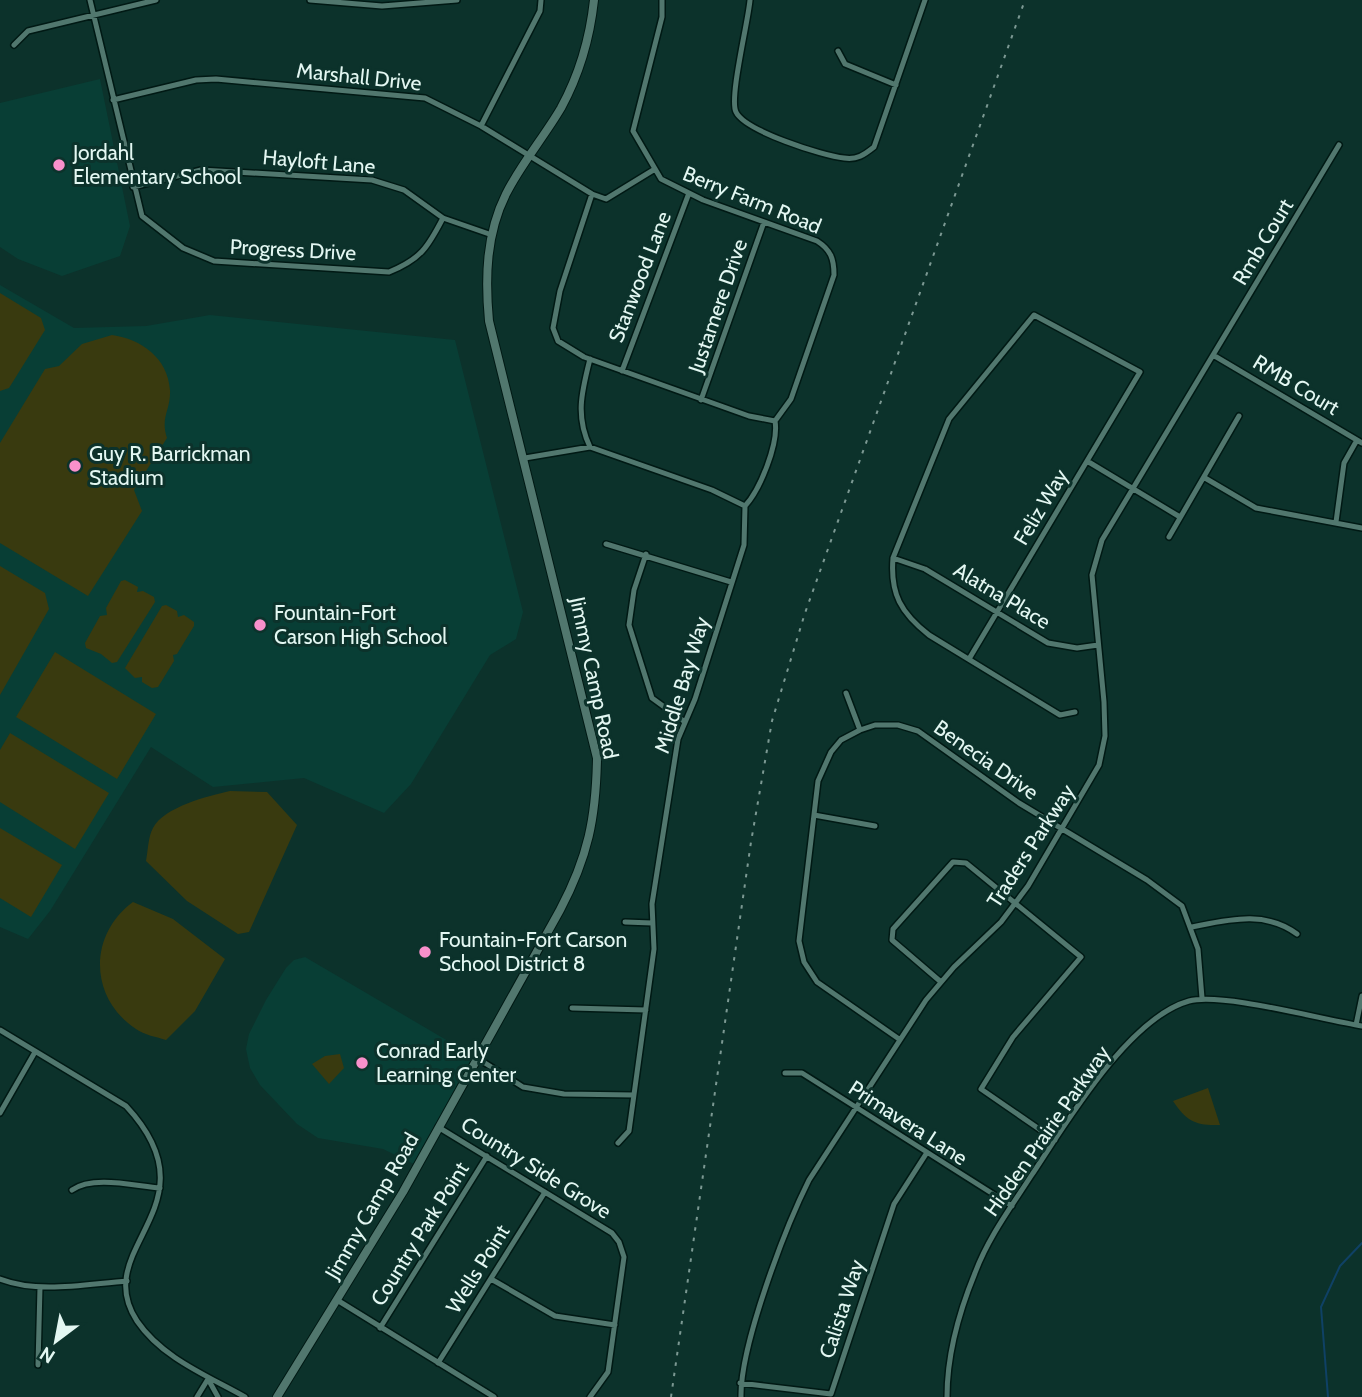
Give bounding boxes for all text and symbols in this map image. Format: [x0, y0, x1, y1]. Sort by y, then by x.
street label: Marshall Drive [295, 58, 423, 96]
place label: Jordahl Elementary School [72, 140, 241, 189]
street label: Hayloft Lane [262, 144, 377, 179]
marker: Jordahl Elementary School [51, 157, 67, 173]
street label: Berry Farm Road [679, 160, 825, 239]
street label: Rmb Court [1227, 194, 1298, 289]
street label: Stanwood Lane [603, 208, 676, 346]
street label: Progress Drive [229, 234, 357, 265]
street label: Justamere Drive [683, 235, 752, 377]
street label: RMB Court [1249, 349, 1344, 420]
place label: Guy R. Barrickman Stadium [89, 441, 251, 490]
marker: Guy R. Barrickman Stadium [67, 458, 83, 474]
street label: Feliz Way [1008, 464, 1073, 549]
street label: Alatna Place [949, 557, 1055, 634]
street label: Jimmy Camp Road [565, 594, 624, 761]
place label: Fountain-Fort Carson High School [274, 600, 447, 649]
street label: Middle Bay Way [649, 613, 714, 756]
marker: Fountain-Fort Carson High School [252, 617, 268, 633]
street label: Benecia Drive [929, 714, 1043, 805]
street label: Traders Parkway [982, 779, 1080, 912]
place label: Fountain-Fort Carson School District 8 [439, 927, 627, 976]
marker: Fountain-Fort Carson School District 8 [417, 944, 433, 960]
place label: Conrad Early Learning Center [376, 1038, 517, 1087]
street label: Hidden Prairie Parkway [978, 1040, 1115, 1221]
marker: Conrad Early Learning Center [354, 1055, 370, 1071]
street label: Primavera Lane [844, 1075, 972, 1170]
street label: Country Side Grove [457, 1111, 616, 1224]
street label: Jimmy Camp Road [319, 1128, 424, 1284]
street label: Country Park Point [365, 1157, 474, 1310]
street label: Wells Point [441, 1220, 515, 1318]
street label: Calista Way [814, 1256, 869, 1361]
north arrow [21, 1306, 91, 1376]
text: N [35, 1342, 59, 1368]

